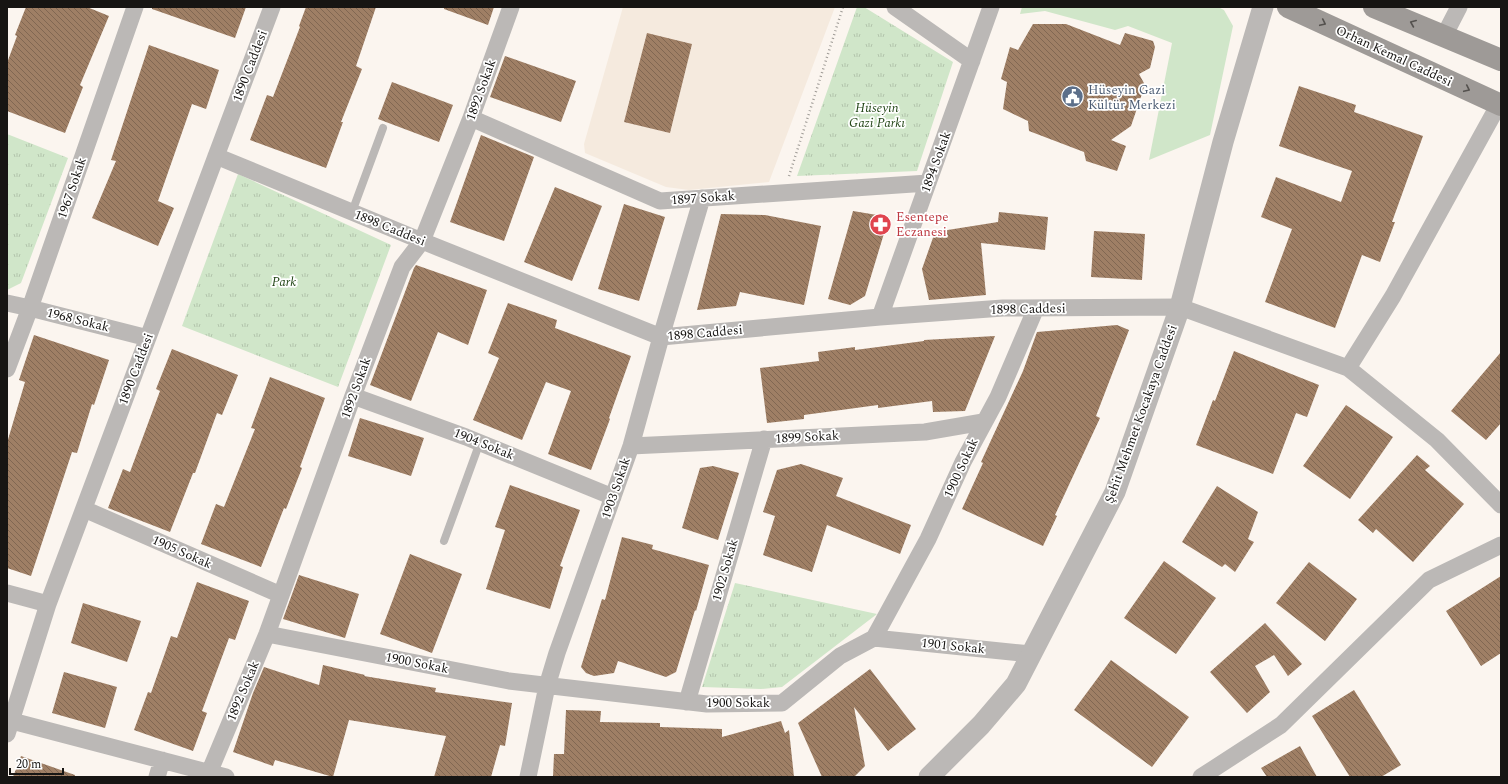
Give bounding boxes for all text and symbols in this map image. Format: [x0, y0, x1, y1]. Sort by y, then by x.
one-way arrow [1319, 18, 1327, 26]
street label: Orhan Kemal Caddesi [1332, 20, 1456, 92]
one-way arrow [1410, 20, 1417, 28]
street label: 1890 Caddesi [227, 27, 273, 105]
street label: 1892 Sokak [461, 56, 501, 124]
place label: Hüseyin Gazi Kültür Merkezi [1088, 80, 1176, 115]
public building icon: Hüseyin Gazi Kültür Merkezi [1060, 84, 1086, 110]
one-way arrow [1462, 84, 1470, 92]
park label: Hüseyin Gazi Parkı [849, 98, 905, 133]
street label: 1894 Sokak [916, 128, 956, 196]
street label: 1967 Sokak [52, 154, 92, 222]
street label: 1897 Sokak [670, 186, 736, 210]
street label: 1898 Caddesi [351, 205, 429, 251]
place label: Esentepe Eczanesi [896, 207, 949, 242]
pharmacy icon: Esentepe Eczanesi [867, 211, 893, 237]
park label: Park [272, 272, 296, 292]
street label: 1898 Caddesi [990, 298, 1066, 320]
street label: 1968 Sokak [45, 303, 111, 337]
street label: 1898 Caddesi [666, 320, 744, 346]
street label: Şehit Mehmet Kocakaya Caddesi [1099, 322, 1183, 506]
street label: 1890 Caddesi [113, 330, 159, 408]
street label: 1892 Sokak [336, 354, 376, 422]
street label: 1904 Sokak [451, 423, 517, 465]
street label: 1899 Sokak [774, 425, 840, 449]
street label: 1900 Sokak [938, 435, 984, 501]
street label: 1903 Sokak [596, 454, 636, 522]
street label: 1905 Sokak [149, 530, 215, 574]
street label: 1902 Sokak [707, 536, 743, 604]
street label: 1901 Sokak [920, 633, 986, 659]
street label: 1900 Sokak [384, 647, 450, 679]
street label: 1892 Sokak [221, 658, 265, 724]
street label: 1900 Sokak [706, 693, 770, 713]
scale bar [10, 750, 63, 776]
text: 20 m [16, 755, 41, 774]

